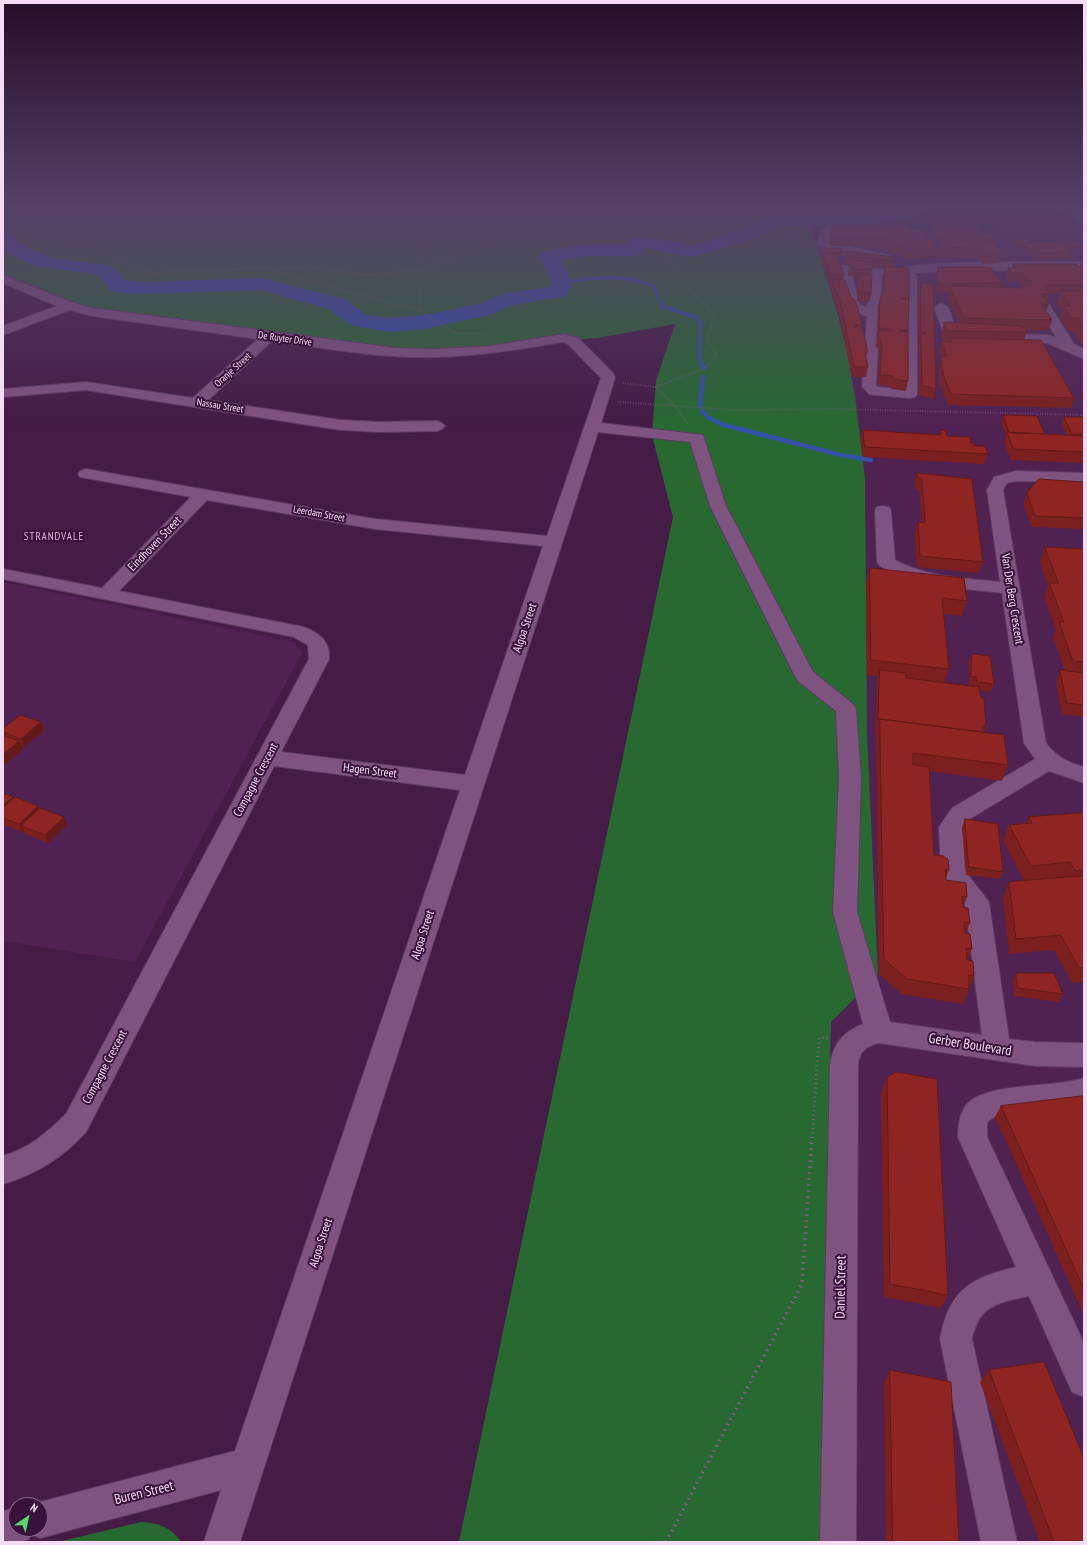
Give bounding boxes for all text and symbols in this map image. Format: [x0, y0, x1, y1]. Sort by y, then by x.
street label: De Ruyter Drive [257, 329, 313, 349]
street label: Oranje Street [212, 350, 254, 390]
street label: Nassau Street [196, 396, 244, 416]
street label: Leerdam Street [292, 504, 346, 524]
street label: Eindhoven Street [125, 514, 185, 574]
district label: STRANDVALE [24, 530, 84, 544]
street label: Van Der Berg Crescent [998, 553, 1026, 645]
street label: Algoa Street [510, 602, 540, 654]
street label: Compagne Crescent [231, 741, 281, 819]
street label: Hagen Street [342, 761, 398, 781]
street label: Algoa Street [408, 909, 438, 961]
street label: Compagne Crescent [80, 1028, 130, 1106]
street label: Gerber Boulevard [927, 1030, 1013, 1060]
street label: Algoa Street [306, 1217, 336, 1269]
street label: Daniel Street [832, 1255, 850, 1319]
street label: Buren Street [113, 1478, 175, 1508]
north arrow [8, 1497, 48, 1537]
text: N [28, 1500, 41, 1515]

